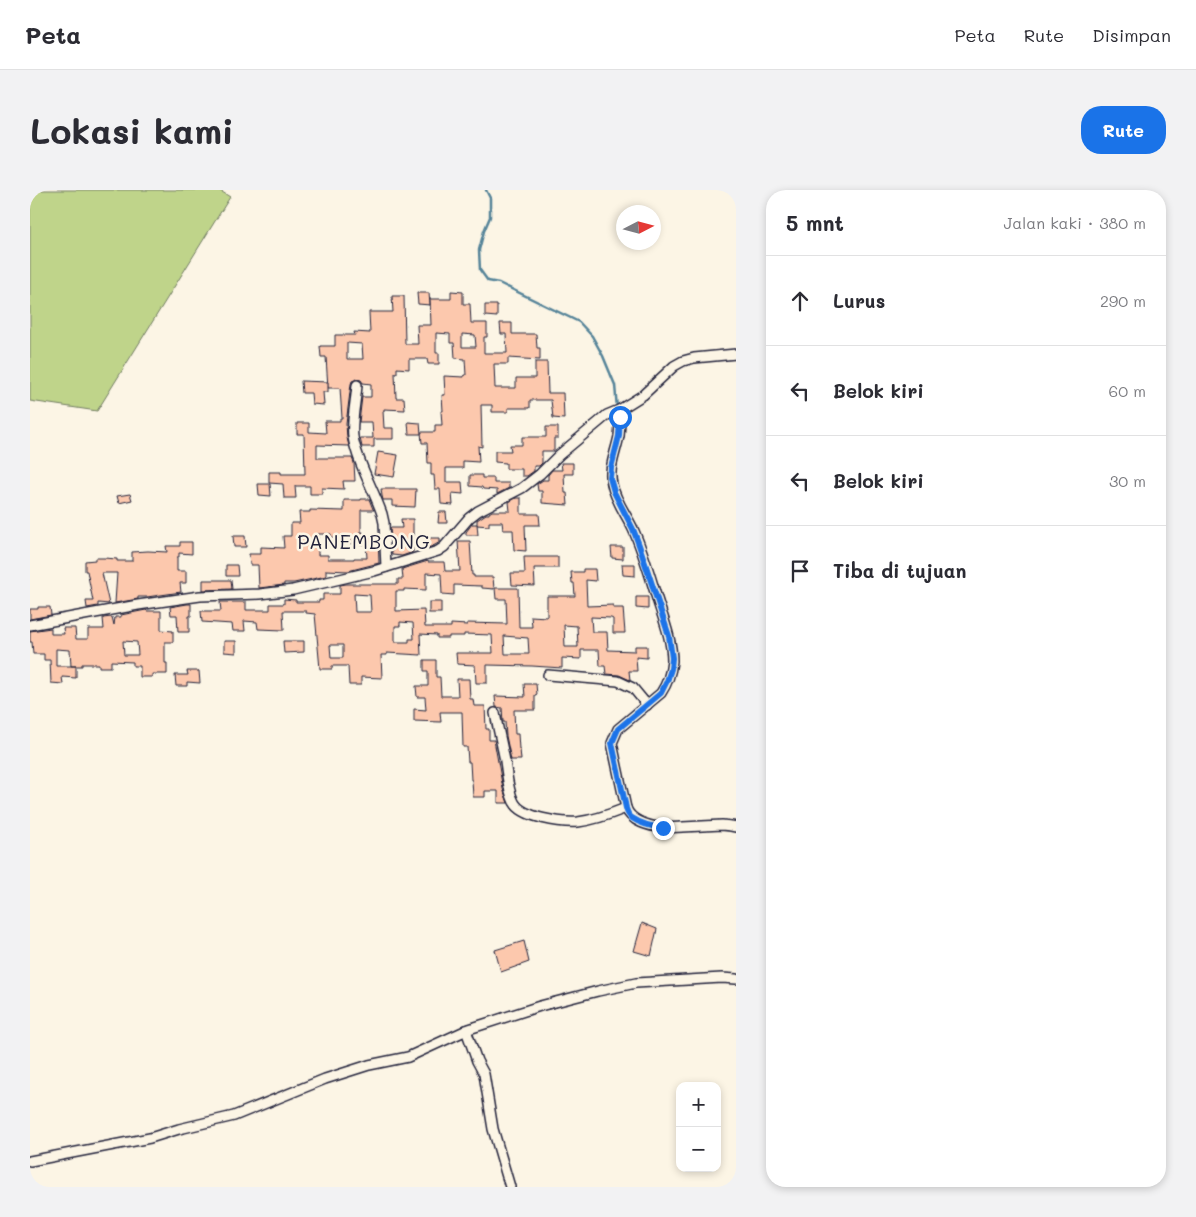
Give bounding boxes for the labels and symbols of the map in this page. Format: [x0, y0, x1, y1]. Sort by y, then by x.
north arrow [616, 205, 661, 250]
route start [609, 406, 632, 429]
district label: PANEMBONG [297, 528, 431, 554]
route end [652, 817, 675, 840]

